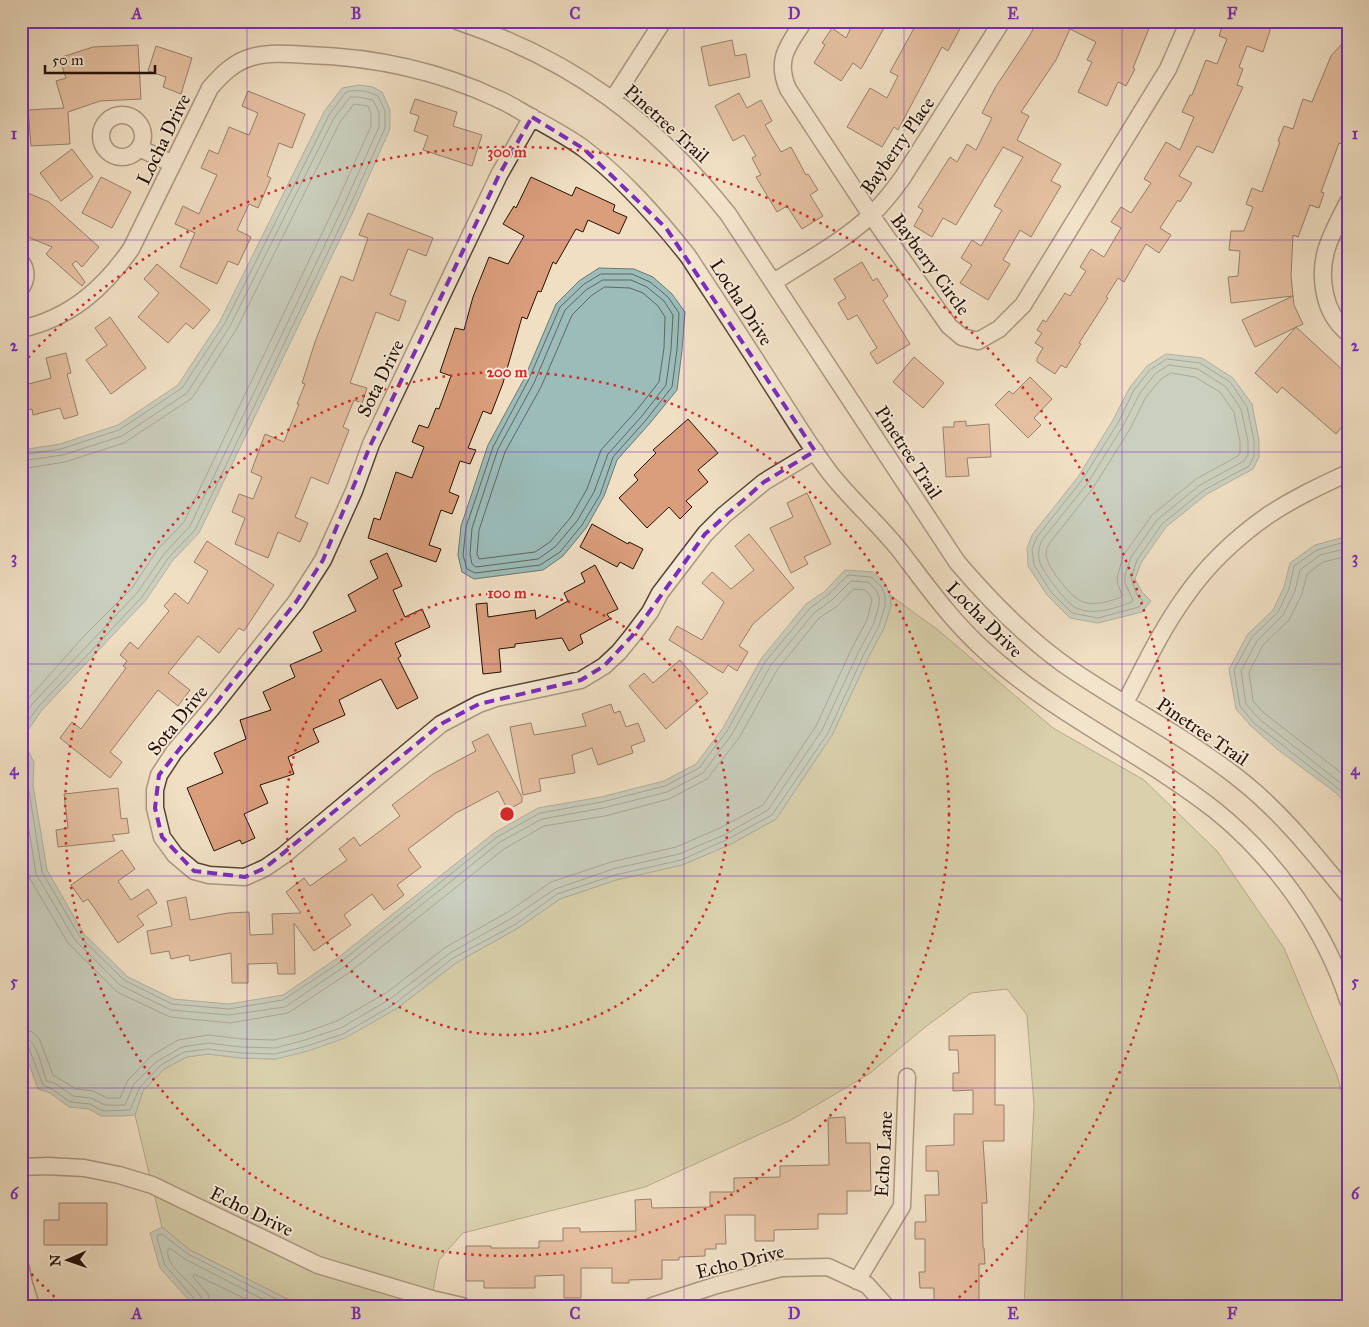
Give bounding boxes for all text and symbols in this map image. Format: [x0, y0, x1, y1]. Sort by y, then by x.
text: A [131, 4, 143, 23]
text: B [351, 4, 361, 23]
text: C [570, 4, 581, 23]
text: D [788, 4, 801, 23]
text: E [1007, 4, 1019, 23]
text: F [1227, 4, 1238, 23]
scale bar [45, 42, 155, 74]
text: 50 m [52, 51, 84, 69]
street label: Pinetree Trail [620, 79, 714, 168]
street label: Locha Drive [132, 90, 195, 188]
street label: Bayberry Place [855, 92, 939, 198]
text: 1 [11, 124, 18, 143]
text: 1 [1352, 124, 1359, 143]
text: 300 m [487, 143, 527, 162]
street label: Bayberry Circle [886, 209, 975, 320]
street label: Locha Drive [705, 255, 778, 350]
text: 2 [10, 336, 19, 355]
street label: Sota Drive [352, 336, 409, 421]
text: 2 [1351, 336, 1360, 355]
text: 200 m [487, 363, 528, 381]
street label: Pinetree Trail [870, 402, 948, 504]
text: 3 [11, 548, 17, 568]
text: 3 [1352, 548, 1358, 568]
street label: Locha Drive [942, 576, 1028, 662]
text: 100 m [487, 584, 527, 602]
street label: Sota Drive [142, 681, 213, 760]
street label: Pinetree Trail [1152, 692, 1254, 771]
text: 4 [10, 760, 20, 780]
text: 4 [1351, 760, 1361, 780]
centre of rings [498, 805, 516, 823]
text: 5 [10, 972, 18, 991]
text: 5 [1351, 972, 1359, 991]
street label: Echo Lane [870, 1110, 897, 1198]
street label: Echo Drive [206, 1181, 297, 1242]
text: 6 [10, 1184, 19, 1203]
text: 6 [1351, 1184, 1360, 1203]
north arrow [42, 1234, 92, 1284]
street label: Echo Drive [694, 1239, 787, 1284]
text: N [47, 1254, 64, 1267]
text: A [131, 1304, 143, 1323]
text: B [351, 1304, 361, 1323]
text: C [570, 1304, 581, 1323]
text: D [788, 1304, 801, 1323]
text: E [1007, 1304, 1019, 1323]
text: F [1227, 1304, 1238, 1323]

